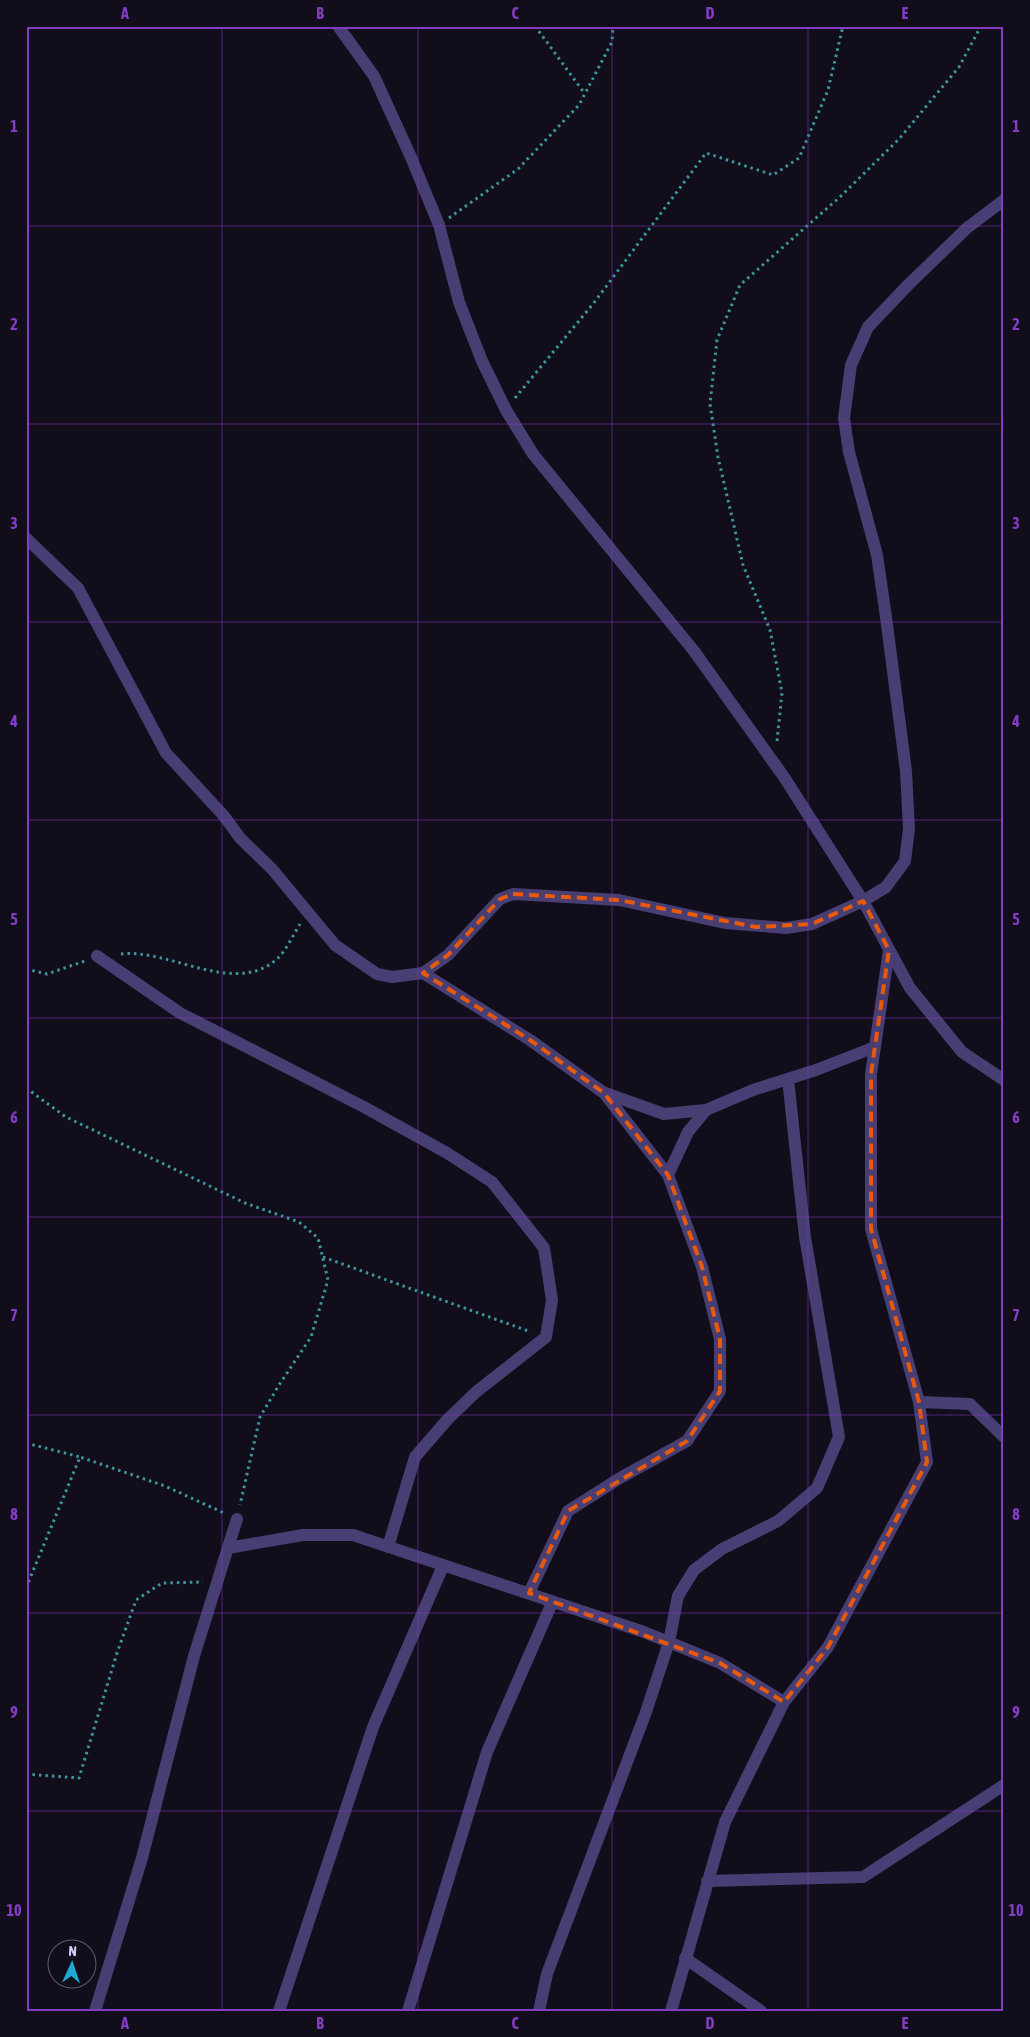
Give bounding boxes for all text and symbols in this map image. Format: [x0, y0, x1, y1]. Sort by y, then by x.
text: A [120, 4, 129, 22]
text: B [316, 4, 324, 22]
text: C [511, 4, 519, 22]
text: D [706, 4, 715, 22]
text: E [902, 4, 909, 22]
text: 1 [10, 117, 18, 135]
text: 1 [1012, 117, 1020, 135]
text: 2 [10, 315, 18, 333]
text: 2 [1012, 315, 1020, 333]
text: 3 [10, 514, 18, 532]
text: 3 [1012, 514, 1020, 532]
text: 4 [9, 712, 18, 730]
text: 4 [1011, 712, 1020, 730]
text: 5 [10, 910, 18, 928]
text: 5 [1012, 910, 1020, 928]
text: 6 [10, 1108, 18, 1126]
text: 6 [1012, 1108, 1020, 1126]
text: 7 [10, 1306, 18, 1324]
text: 7 [1012, 1306, 1020, 1324]
text: 8 [10, 1505, 18, 1523]
text: 8 [1012, 1505, 1020, 1523]
text: 9 [10, 1703, 18, 1721]
text: 9 [1012, 1703, 1020, 1721]
text: 10 [6, 1901, 22, 1919]
text: 10 [1008, 1901, 1024, 1919]
north arrow [48, 1940, 98, 1990]
text: N [68, 1943, 77, 1959]
text: A [120, 2014, 129, 2032]
text: B [316, 2014, 324, 2032]
text: C [511, 2014, 519, 2032]
text: D [706, 2014, 715, 2032]
text: E [902, 2014, 909, 2032]

